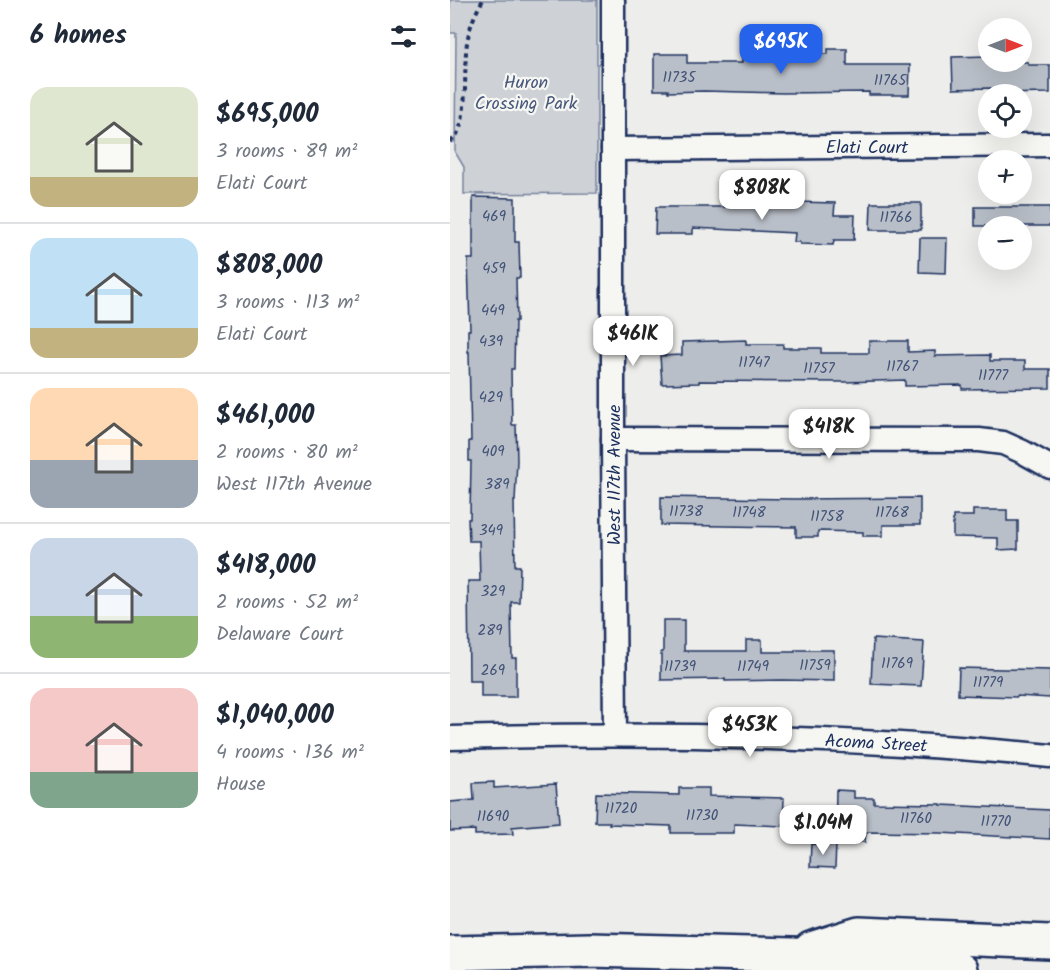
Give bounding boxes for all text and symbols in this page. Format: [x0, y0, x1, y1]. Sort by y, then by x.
text: 6 homes [30, 15, 127, 57]
north arrow [978, 18, 1032, 72]
map controls [978, 18, 1032, 270]
icon: filters [387, 20, 420, 53]
pin: $695K [739, 24, 823, 75]
text: $695K [754, 27, 808, 59]
house number: 11735 [663, 66, 696, 90]
park label: Huron Crossing Park [475, 69, 578, 119]
house number: 11765 [874, 69, 907, 93]
button: locate [978, 84, 1032, 138]
text: $695,000 [216, 94, 319, 136]
icon: home [78, 111, 150, 183]
street label: Elati Court [826, 134, 909, 163]
text: 3 rooms · 89 m² [216, 136, 357, 168]
button: + [978, 150, 1032, 204]
text: Elati Court [216, 168, 308, 200]
pin: $808K [720, 170, 804, 221]
text: $808K [733, 173, 791, 205]
house number: 469 [482, 205, 507, 229]
house number: 11766 [879, 206, 913, 230]
button: − [978, 216, 1032, 270]
text: $808,000 [216, 245, 322, 287]
house number: 459 [482, 257, 506, 281]
icon: home [78, 262, 150, 334]
text: 3 rooms · 113 m² [216, 287, 359, 319]
house number: 449 [481, 299, 506, 323]
pin: $461K [591, 316, 675, 367]
text: Elati Court [216, 319, 308, 351]
text: $461K [607, 319, 659, 351]
house number: 439 [479, 330, 504, 354]
house number: 11747 [738, 351, 771, 375]
house number: 11767 [886, 355, 919, 379]
house number: 11757 [803, 357, 836, 381]
house number: 11777 [978, 364, 1009, 388]
house number: 429 [479, 386, 504, 410]
text: $461,000 [216, 395, 314, 437]
street label: West 117th Avenue [601, 405, 630, 545]
pin: $418K [787, 409, 871, 460]
icon: home [78, 412, 150, 484]
text: $418K [803, 412, 855, 444]
text: 2 rooms · 80 m² [216, 437, 358, 469]
house number: 409 [481, 440, 505, 464]
text: West 117th Avenue [216, 469, 372, 501]
house number: 389 [485, 473, 510, 497]
house number: 11738 [669, 500, 704, 524]
house number: 11748 [732, 501, 767, 525]
house number: 11768 [875, 501, 910, 525]
house number: 11758 [810, 505, 845, 529]
house number: 349 [479, 519, 504, 543]
text: $418,000 [216, 545, 316, 587]
icon: home [78, 562, 150, 634]
house number: 329 [481, 580, 506, 604]
text: 2 rooms · 52 m² [216, 587, 358, 619]
text: Delaware Court [216, 619, 344, 651]
house number: 289 [477, 619, 503, 643]
house number: 11769 [881, 652, 914, 676]
house number: 11759 [799, 654, 832, 678]
house number: 11739 [664, 655, 697, 679]
house number: 11749 [737, 655, 770, 679]
house number: 269 [481, 659, 506, 683]
house number: 11779 [973, 671, 1004, 695]
text: $1,040,000 [216, 695, 334, 737]
pin: $453K [708, 707, 792, 758]
text: $453K [722, 710, 778, 742]
icon: home [78, 712, 150, 784]
street label: Acoma Street [824, 727, 929, 762]
text: 4 rooms · 136 m² [216, 737, 364, 769]
text: House [216, 769, 266, 801]
house number: 11720 [605, 797, 638, 821]
house number: 11730 [686, 804, 719, 828]
house number: 11690 [477, 805, 510, 829]
pin: $1.04M [774, 805, 872, 856]
house number: 11760 [900, 807, 933, 831]
text: $1.04M [794, 808, 852, 840]
house number: 11770 [981, 810, 1012, 834]

